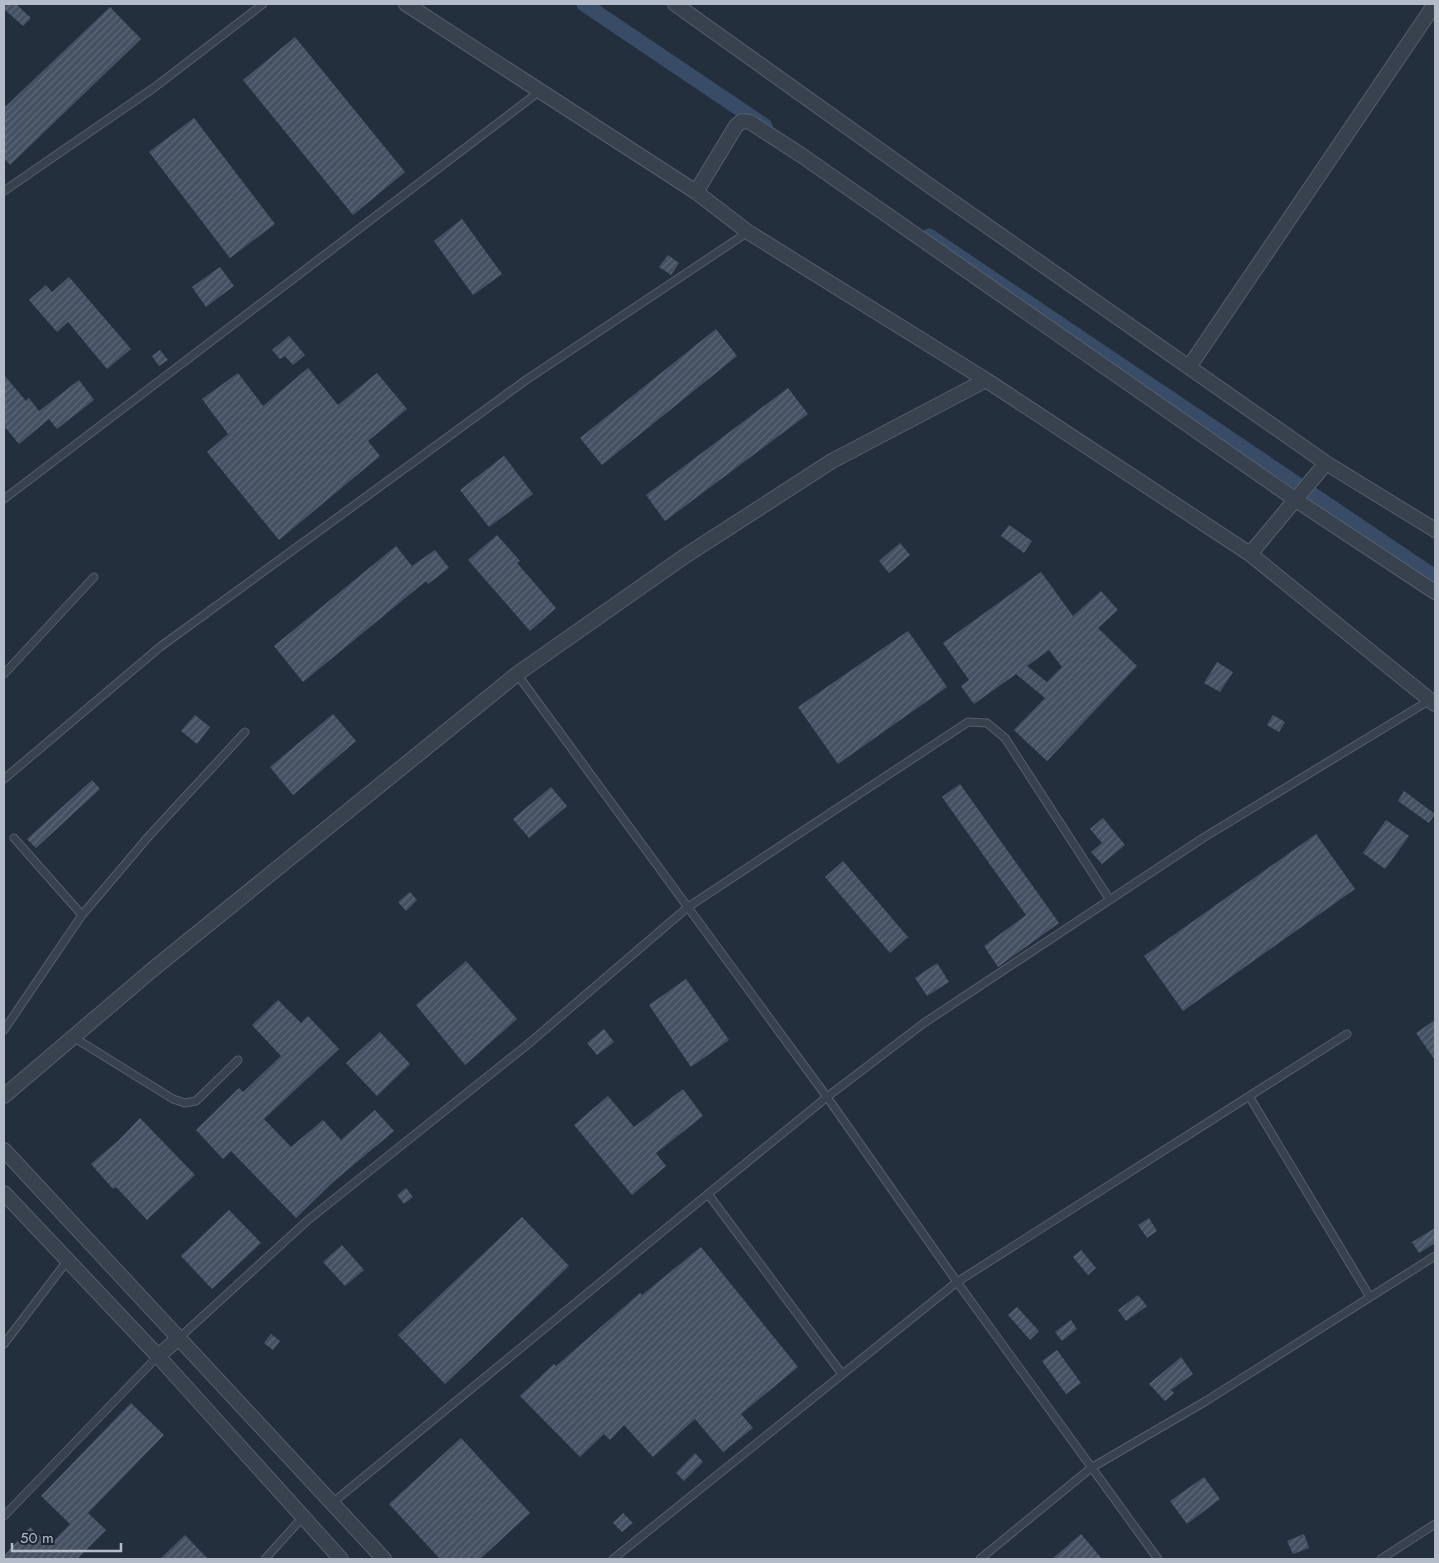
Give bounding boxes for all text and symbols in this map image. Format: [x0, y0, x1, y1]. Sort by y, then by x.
scale bar [12, 1520, 121, 1552]
text: 50 m [20, 1527, 54, 1549]

